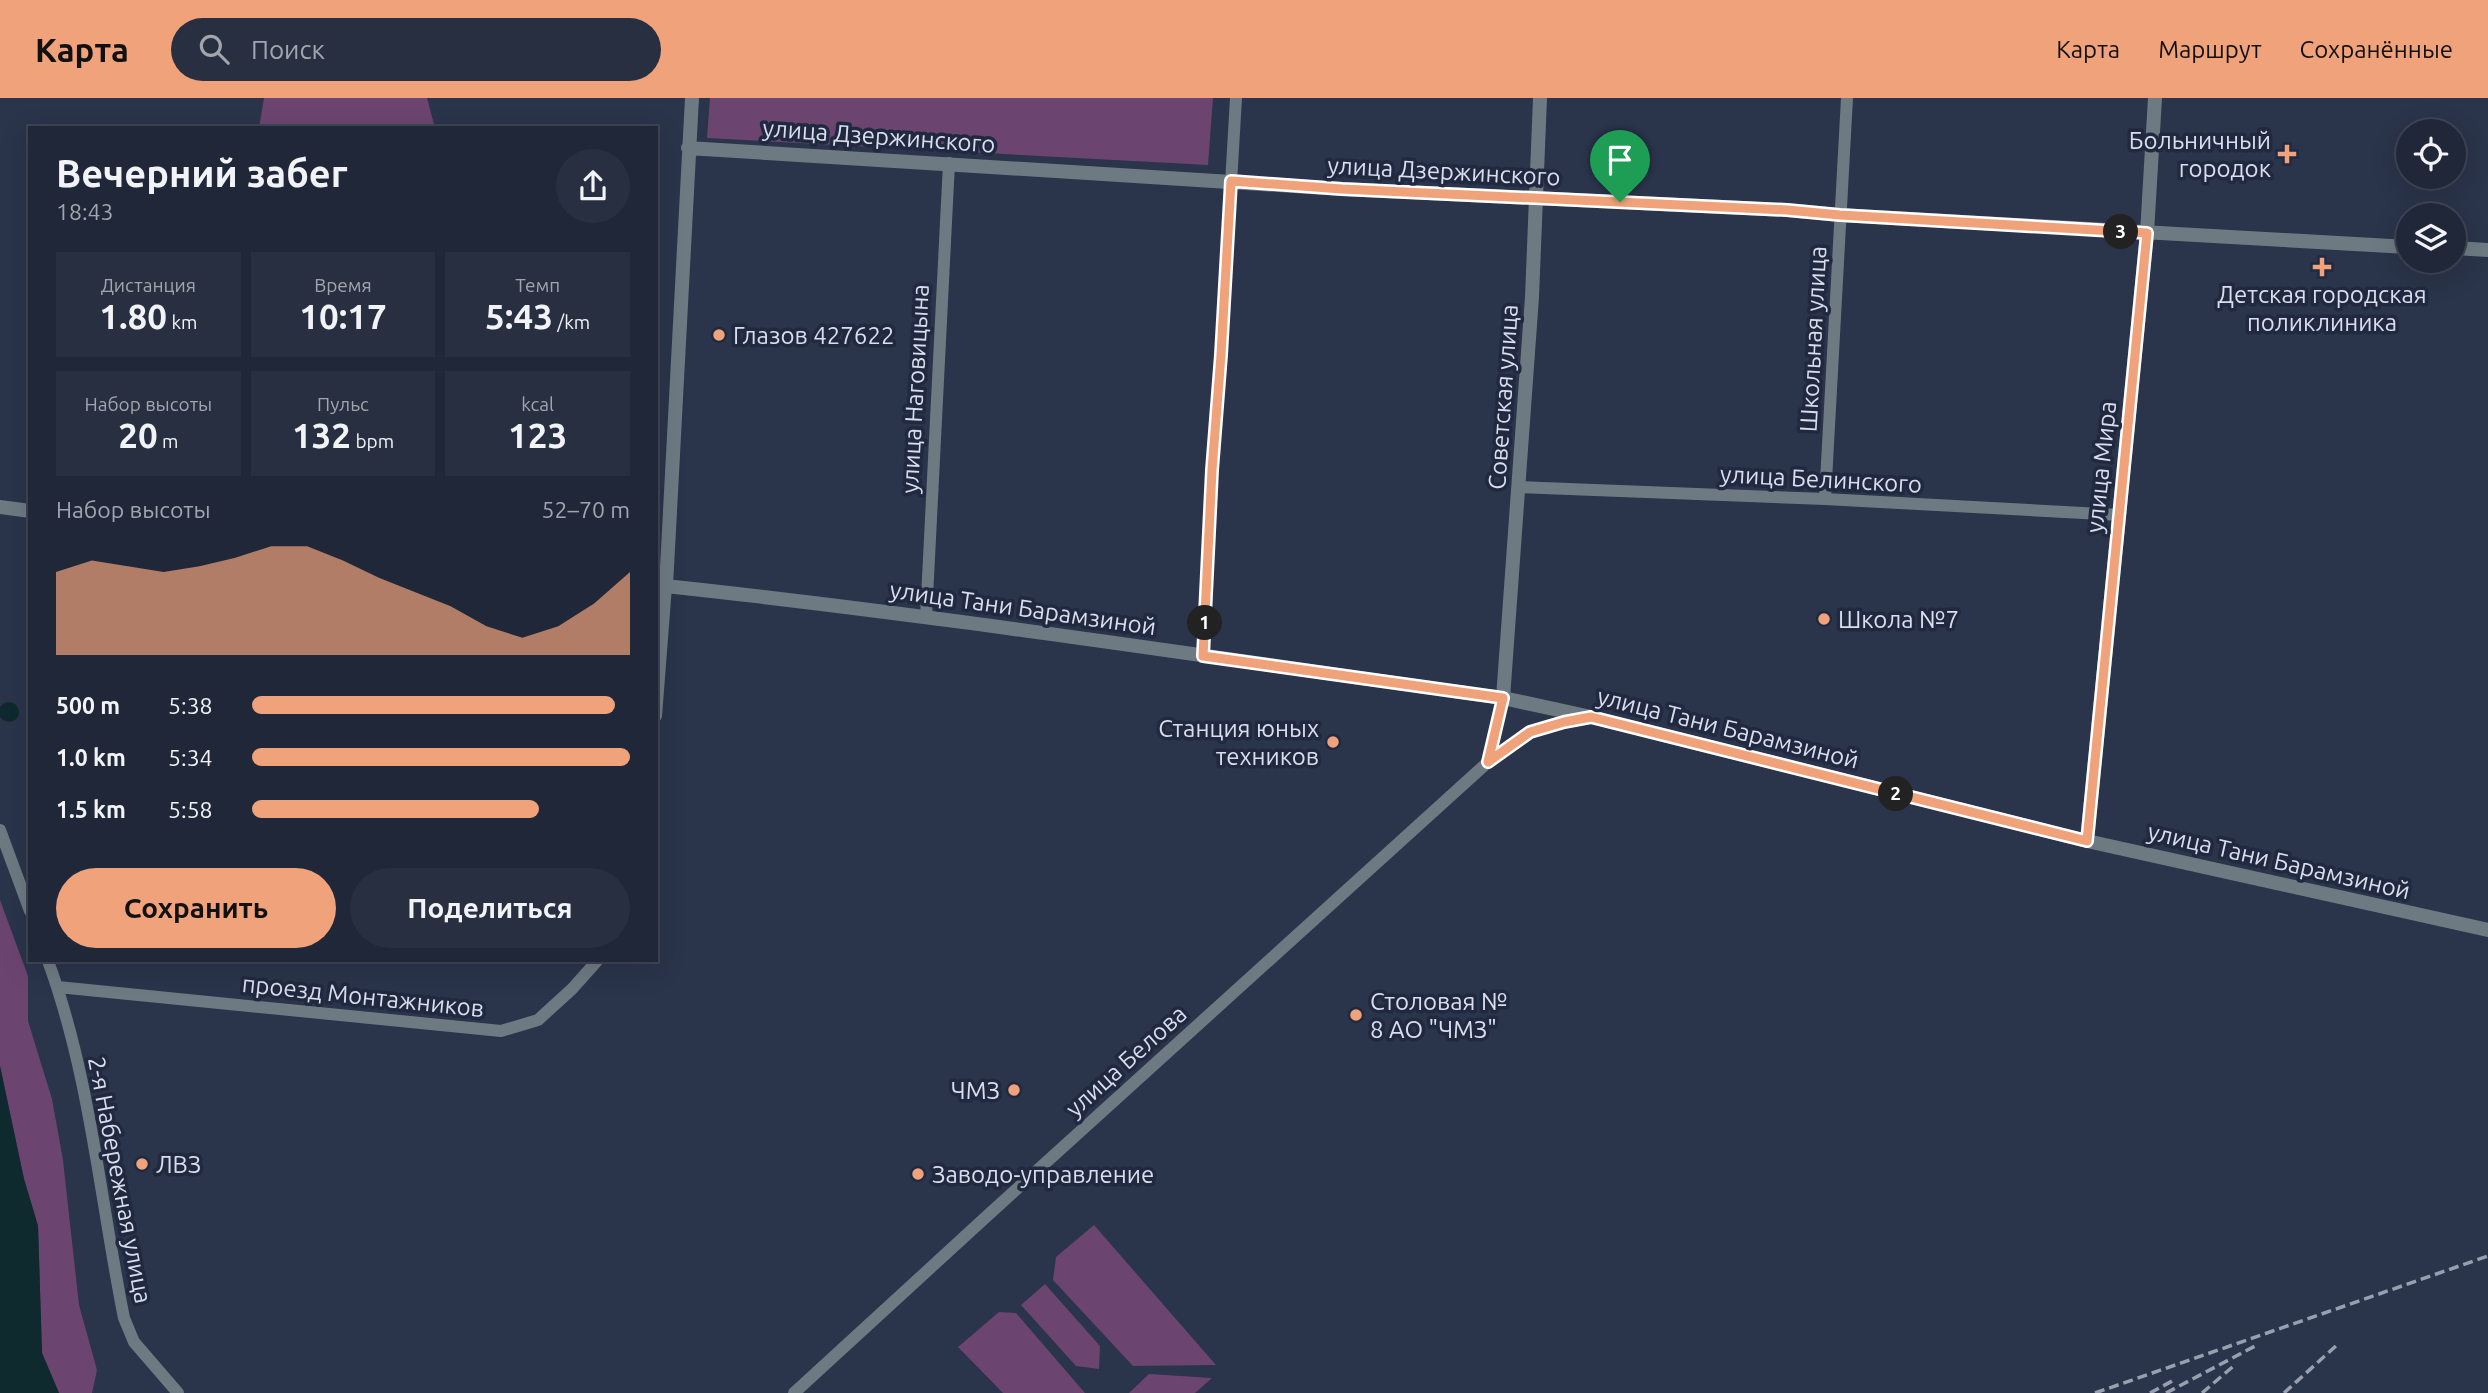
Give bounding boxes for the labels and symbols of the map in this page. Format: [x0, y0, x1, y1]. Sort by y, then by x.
street label: улица Дзержинского [762, 114, 996, 158]
place label: Больничный городок [2129, 127, 2271, 182]
pin [1590, 130, 1650, 202]
marker: Больничный городок [2277, 144, 2297, 164]
street label: улица Дзержинского [1327, 151, 1561, 191]
pin: 3 [2104, 214, 2138, 250]
street label: Школьная улица [1795, 245, 1831, 433]
marker: Детская городская поликлиника [2312, 257, 2332, 277]
place label: Детская городская поликлиника [2217, 281, 2427, 336]
street label: улица Наговицына [896, 284, 934, 494]
street label: Советская улица [1483, 303, 1523, 491]
place label: Глазов 427622 [733, 322, 894, 349]
marker: Глазов 427622 [711, 327, 727, 343]
street label: улица Мира [2081, 400, 2121, 534]
street label: улица Белинского [1719, 460, 1923, 498]
street label: улица Тани Барамзиной [888, 576, 1158, 640]
pin: 1 [1188, 606, 1222, 640]
place label: Школа №7 [1838, 606, 1959, 633]
marker: Школа №7 [1816, 611, 1832, 627]
street label: улица Тани Барамзиной [1594, 682, 1862, 774]
place label: Станция юных техников [1158, 715, 1319, 770]
marker: Станция юных техников [1325, 734, 1341, 750]
pin: 2 [1878, 776, 1913, 812]
street label: улица Тани Барамзиной [2145, 818, 2413, 904]
street label: проезд Монтажников [241, 970, 485, 1022]
place label: Столовая № 8 АО "ЧМЗ" [1370, 988, 1507, 1043]
street label: улица Белова [1060, 1000, 1192, 1122]
marker: Столовая № 8 АО "ЧМЗ" [1348, 1007, 1364, 1023]
street label: 2-я Набережная улица [83, 1054, 157, 1306]
place label: ЧМЗ [951, 1077, 1000, 1104]
marker: ЧМЗ [1006, 1082, 1022, 1098]
place label: ЛВЗ [156, 1151, 201, 1178]
marker: ЛВЗ [134, 1156, 150, 1172]
place label: Заводо-управление [932, 1161, 1154, 1188]
marker: Заводо-управление [910, 1166, 926, 1182]

